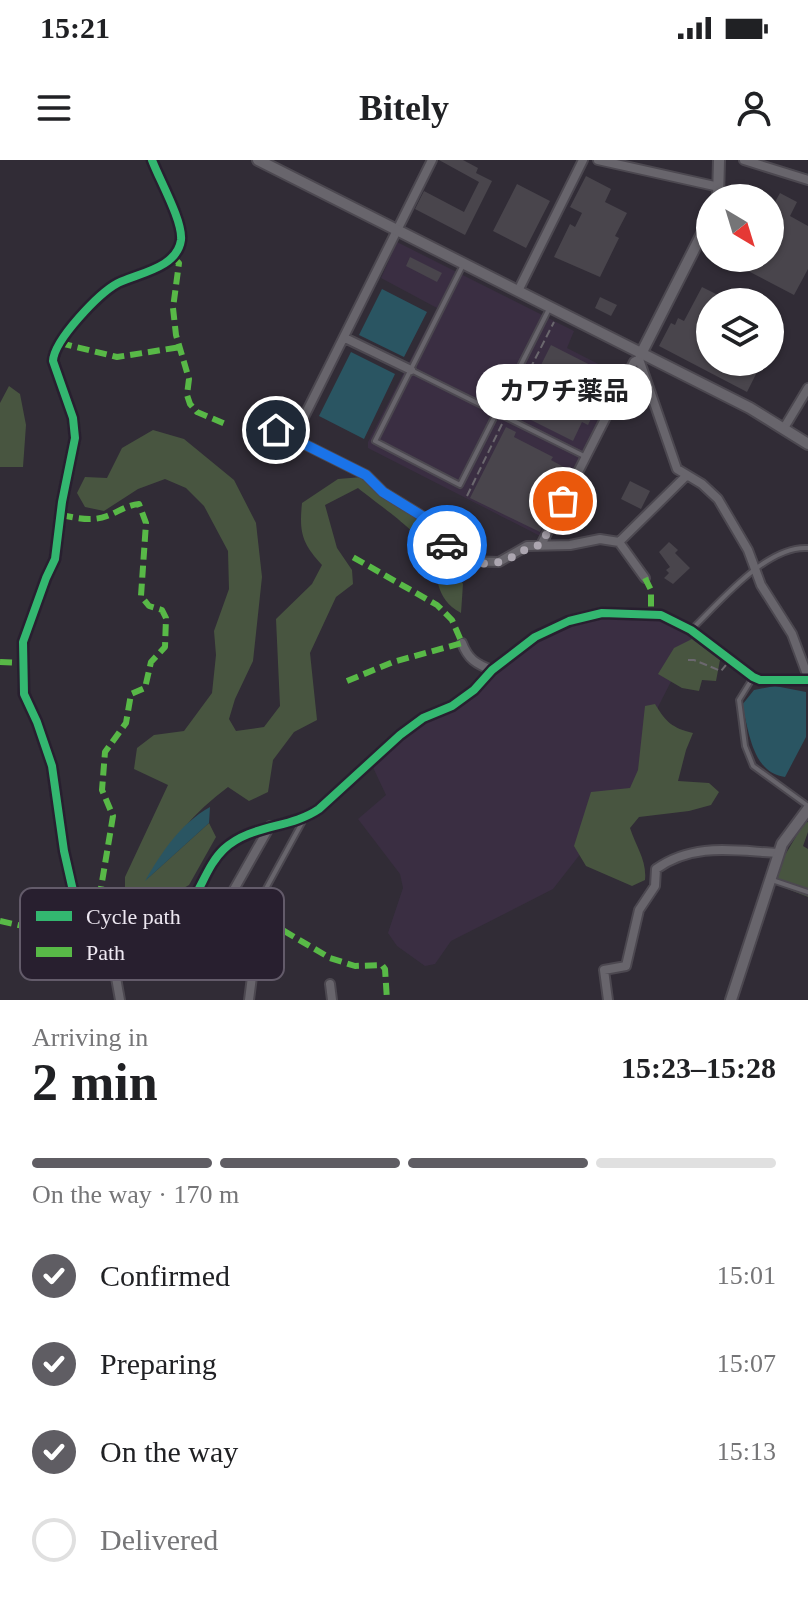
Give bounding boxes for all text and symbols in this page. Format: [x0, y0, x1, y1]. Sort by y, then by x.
text: 15:21 [40, 11, 110, 44]
icon: menu [32, 86, 76, 130]
icon: person [732, 86, 776, 130]
text: Bitely [359, 88, 449, 128]
north arrow [696, 184, 784, 272]
map controls [696, 184, 784, 376]
button: layers [696, 288, 784, 376]
callout: カワチ薬品 [475, 365, 651, 421]
text: カワチ薬品 [499, 377, 629, 406]
pin [242, 396, 310, 464]
icon: home [254, 408, 298, 452]
pin [529, 467, 597, 535]
icon: bag [541, 479, 585, 523]
courier [407, 505, 487, 585]
icon: car [425, 523, 469, 567]
legend [20, 888, 284, 980]
text: Cycle path [86, 904, 181, 929]
text: Path [86, 940, 125, 965]
text: Arriving in [32, 1023, 148, 1052]
text: 15:23–15:28 [621, 1051, 776, 1084]
text: 2 min [32, 1054, 158, 1111]
text: On the way · 170 m [32, 1180, 239, 1209]
icon: check [32, 1254, 76, 1298]
text: Confirmed [100, 1259, 230, 1292]
text: 15:01 [717, 1261, 776, 1290]
icon: check [32, 1342, 76, 1386]
text: Preparing [100, 1347, 217, 1380]
text: 15:07 [717, 1349, 776, 1378]
icon: check [32, 1430, 76, 1474]
text: On the way [100, 1435, 238, 1468]
text: 15:13 [717, 1437, 776, 1466]
text: Delivered [100, 1523, 218, 1556]

